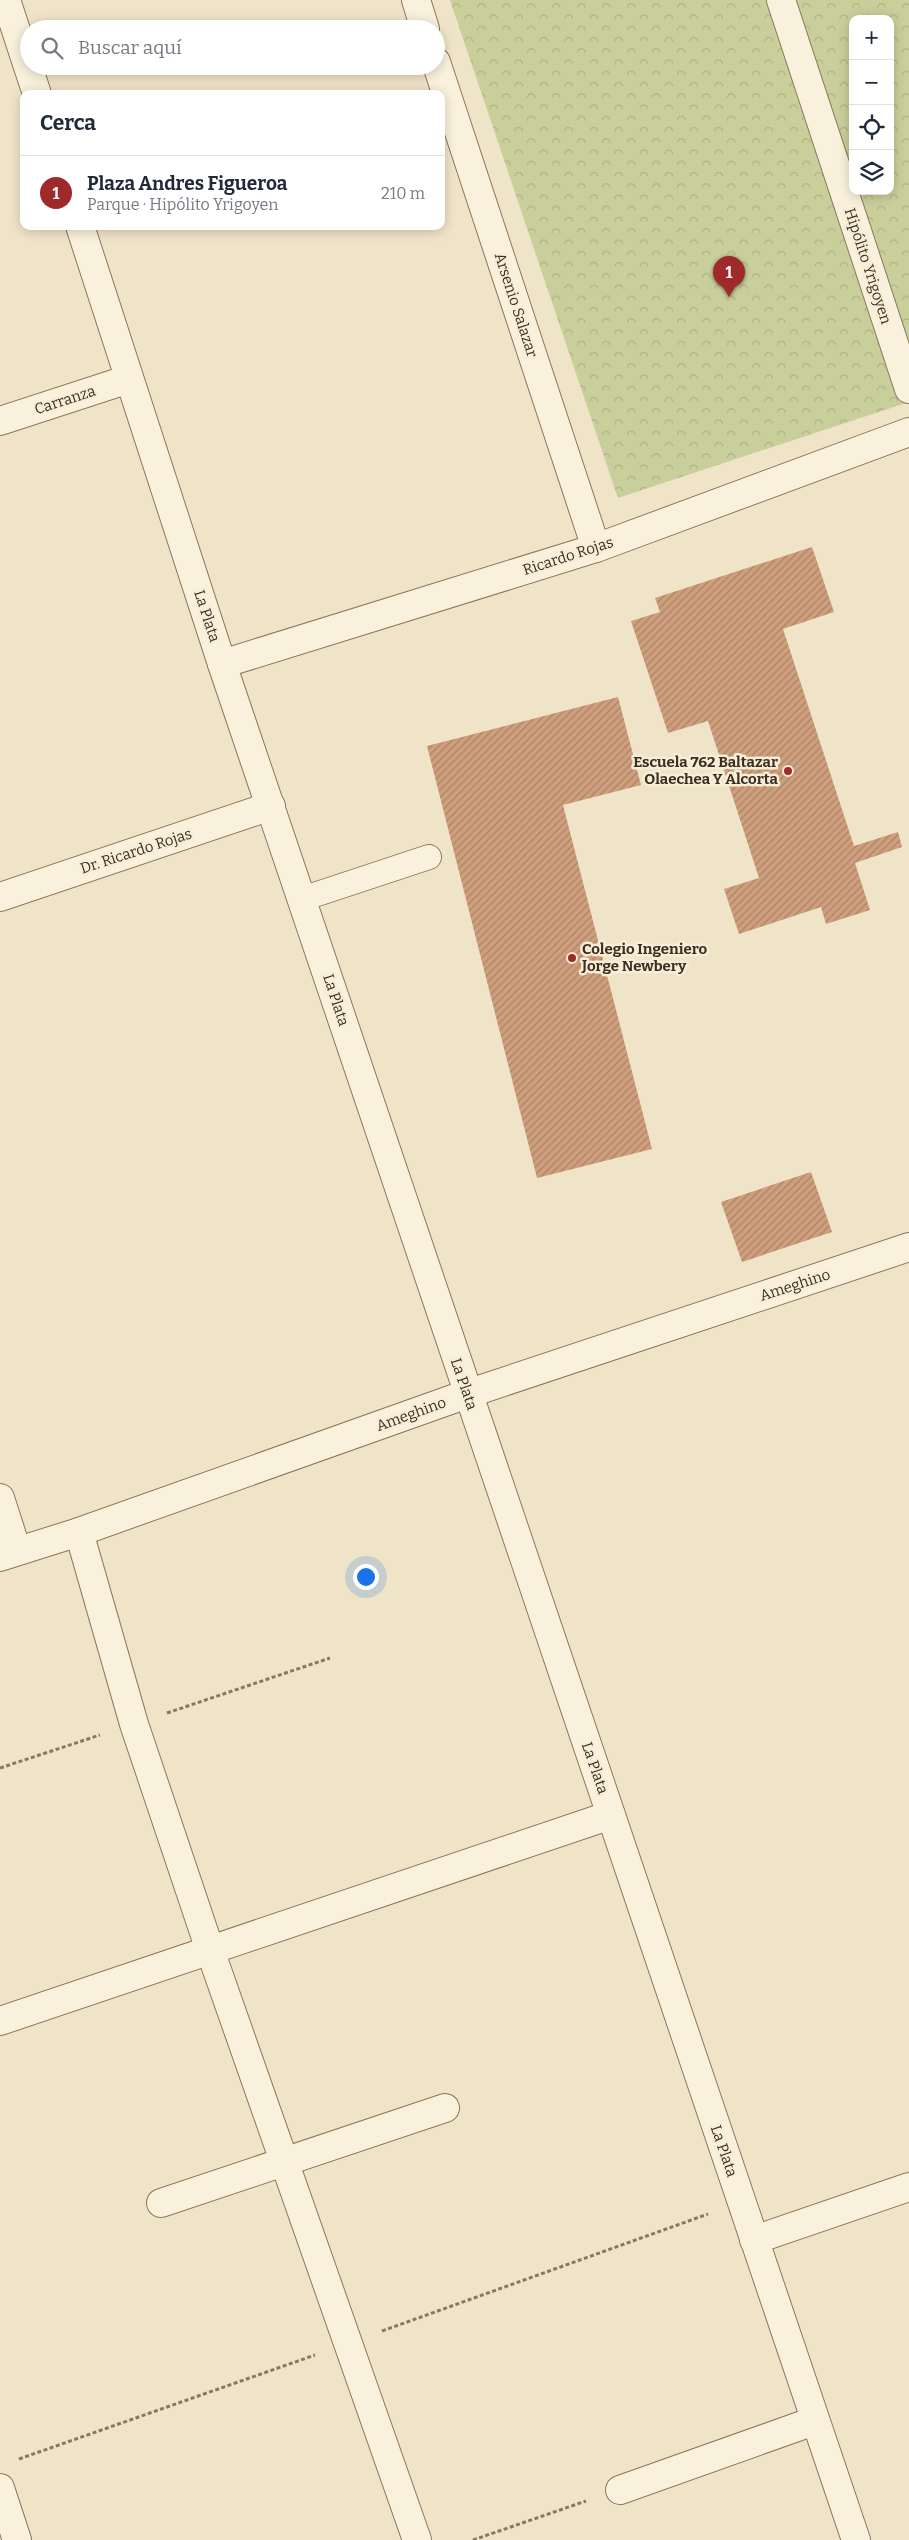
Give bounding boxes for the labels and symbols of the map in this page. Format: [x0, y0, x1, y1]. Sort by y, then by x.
street label: Hipólito Yrigoyen [841, 206, 895, 327]
street label: Arsenio Salazar [491, 250, 542, 360]
pin: 1 [713, 256, 745, 297]
street label: Carranza [32, 382, 98, 418]
street label: Ricardo Rojas [520, 533, 616, 579]
street label: La Plata [190, 588, 224, 644]
place label: Escuela 762 Baltazar Olaechea Y Alcorta [633, 753, 779, 788]
marker: Escuela 762 Baltazar Olaechea Y Alcorta [782, 765, 794, 777]
street label: Dr. Ricardo Rojas [78, 824, 194, 878]
place label: Colegio Ingeniero Jorge Newbery [581, 940, 707, 975]
marker: Colegio Ingeniero Jorge Newbery [566, 952, 578, 964]
street label: La Plata [319, 972, 353, 1028]
street label: Ameghino [758, 1265, 832, 1305]
street label: La Plata [447, 1356, 481, 1412]
street label: Ameghino [374, 1393, 448, 1435]
your location [353, 1564, 379, 1590]
street label: La Plata [578, 1740, 612, 1796]
street label: La Plata [707, 2123, 741, 2179]

